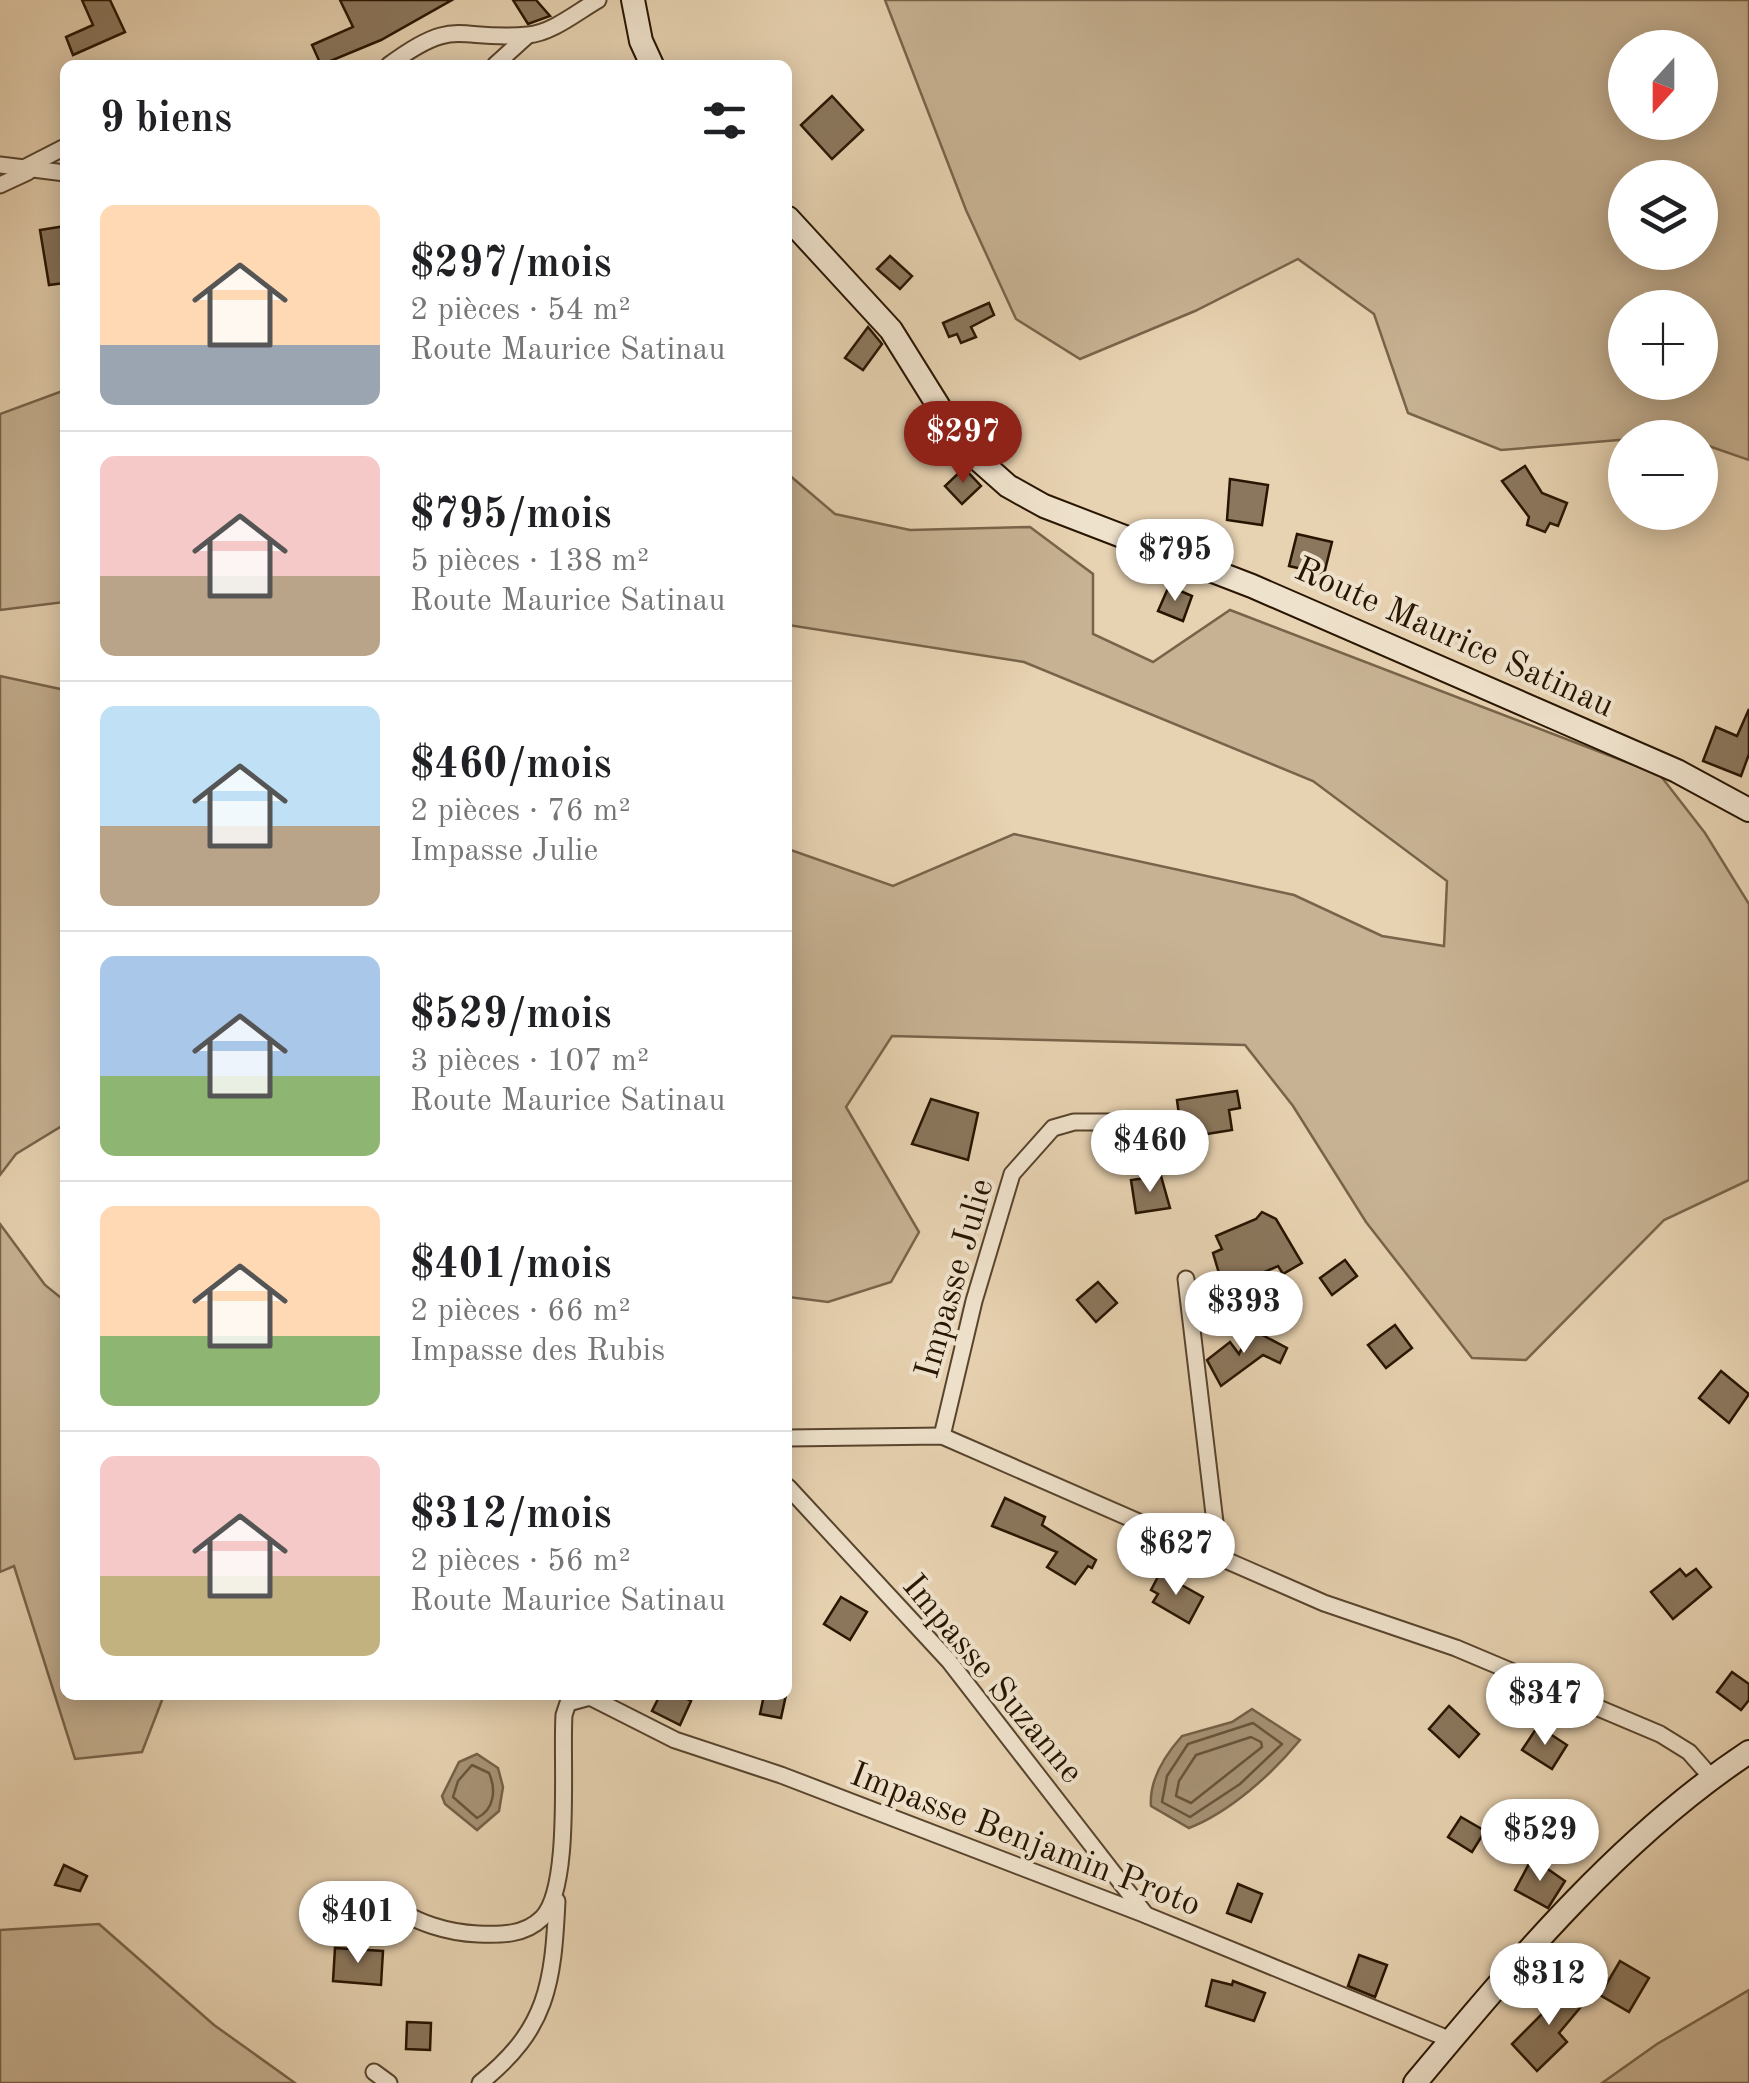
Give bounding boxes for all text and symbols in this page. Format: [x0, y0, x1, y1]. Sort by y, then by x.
north arrow [1608, 30, 1718, 140]
map controls [1608, 30, 1718, 530]
icon: filters [697, 93, 752, 148]
text: 9 biens [100, 99, 232, 141]
button: layers [1608, 160, 1718, 270]
text: $297/mois [410, 244, 612, 286]
icon: home [180, 245, 300, 365]
button: + [1608, 290, 1718, 400]
text: 2 pièces · 54 m² [410, 295, 631, 327]
text: Route Maurice Satinau [410, 335, 726, 367]
pin: $297 [904, 401, 1022, 486]
text: $297 [926, 417, 1000, 449]
button: − [1608, 420, 1718, 530]
text: $795/mois [410, 495, 612, 537]
icon: home [180, 496, 300, 616]
pin: $795 [1116, 519, 1234, 604]
text: $795 [1138, 535, 1212, 567]
text: 5 pièces · 138 m² [410, 546, 649, 578]
street label: Route Maurice Satinau [1289, 552, 1619, 724]
text: Route Maurice Satinau [410, 586, 726, 618]
text: $460/mois [410, 745, 612, 787]
icon: home [180, 746, 300, 866]
text: 2 pièces · 76 m² [410, 796, 631, 828]
text: Impasse Julie [410, 836, 598, 868]
text: $529/mois [410, 995, 612, 1037]
icon: home [180, 996, 300, 1116]
text: 3 pièces · 107 m² [410, 1046, 649, 1078]
text: Route Maurice Satinau [410, 1086, 726, 1118]
pin: $460 [1091, 1110, 1209, 1195]
text: $460 [1113, 1126, 1187, 1158]
street label: Impasse Julie [910, 1175, 1001, 1382]
text: $401/mois [410, 1245, 612, 1287]
icon: home [180, 1246, 300, 1366]
pin: $393 [1185, 1271, 1303, 1356]
text: $393 [1207, 1287, 1281, 1319]
text: 2 pièces · 66 m² [410, 1296, 631, 1328]
text: Impasse des Rubis [410, 1336, 665, 1368]
text: $312/mois [410, 1495, 612, 1537]
icon: home [180, 1496, 300, 1616]
pin: $627 [1117, 1513, 1235, 1598]
text: $627 [1139, 1529, 1213, 1561]
text: 2 pièces · 56 m² [410, 1546, 631, 1578]
street label: Impasse Suzanne [895, 1569, 1089, 1791]
text: Route Maurice Satinau [410, 1586, 726, 1618]
pin: $347 [1486, 1663, 1604, 1748]
text: $347 [1508, 1679, 1582, 1711]
street label: Impasse Benjamin Proto [845, 1757, 1205, 1923]
pin: $529 [1481, 1799, 1599, 1884]
text: $529 [1503, 1815, 1577, 1847]
pin: $401 [299, 1881, 417, 1966]
text: $401 [321, 1897, 395, 1929]
pin: $312 [1490, 1943, 1608, 2028]
text: $312 [1512, 1959, 1586, 1991]

